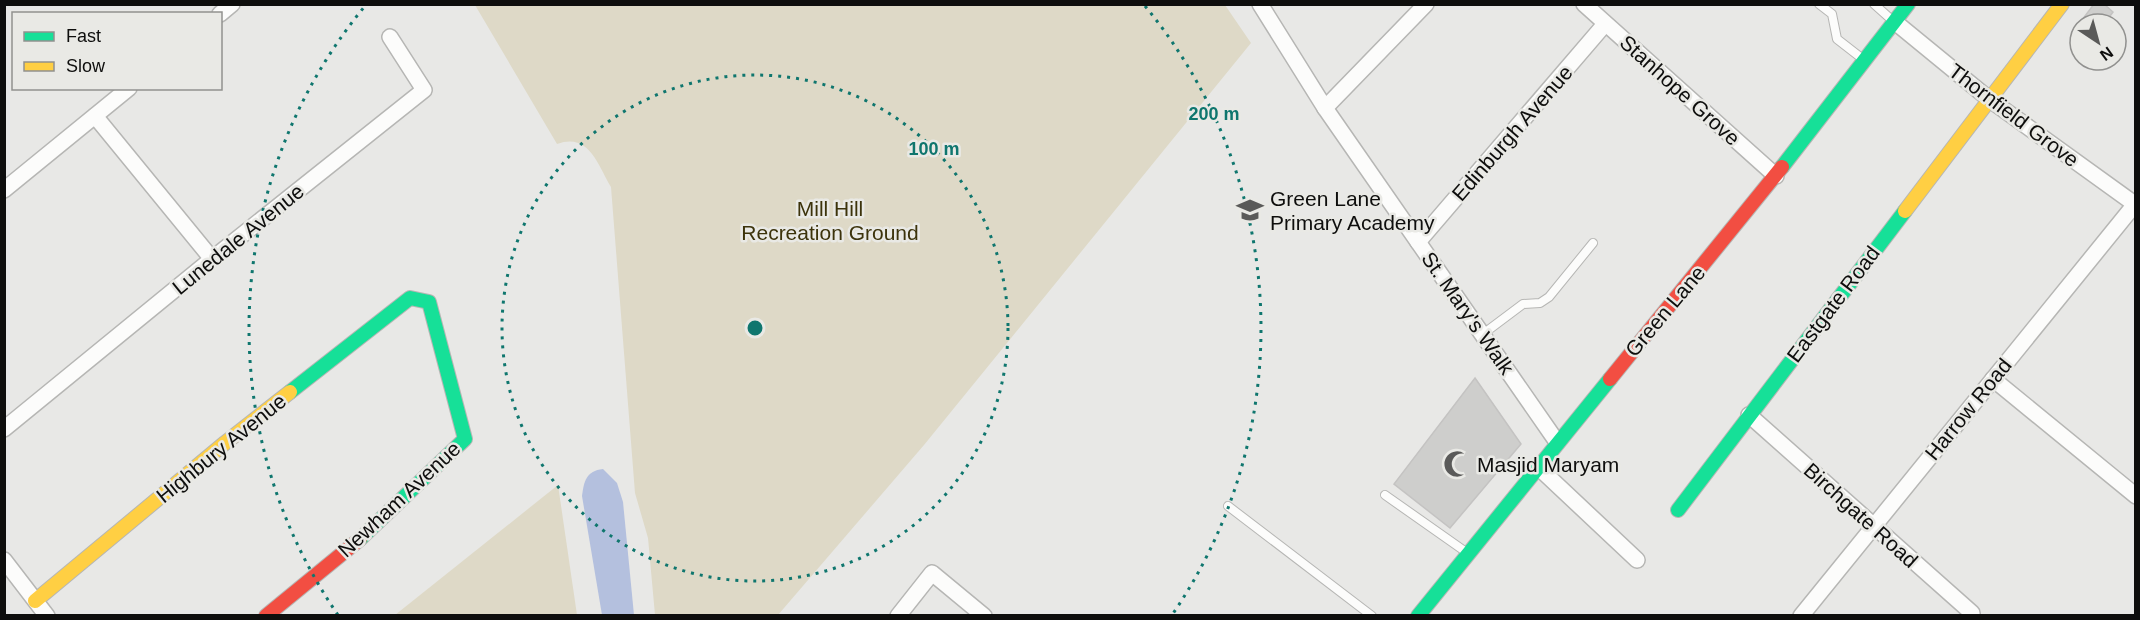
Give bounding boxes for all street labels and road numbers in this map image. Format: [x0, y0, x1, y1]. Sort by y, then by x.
street label: Stanhope Grove [1615, 30, 1745, 150]
street label: Thornfield Grove [1945, 59, 2083, 171]
street label: Edinburgh Avenue [1447, 61, 1577, 205]
street label: Lunedale Avenue [168, 179, 308, 299]
street label: Eastgate Road [1782, 242, 1884, 366]
street label: St. Mary's Walk [1417, 247, 1519, 379]
street label: Green Lane [1621, 261, 1709, 361]
street label: Harrow Road [1920, 354, 2016, 464]
street label: Highbury Avenue [152, 389, 290, 507]
street label: Newham Avenue [333, 437, 465, 561]
street label: Birchgate Road [1800, 458, 1922, 572]

